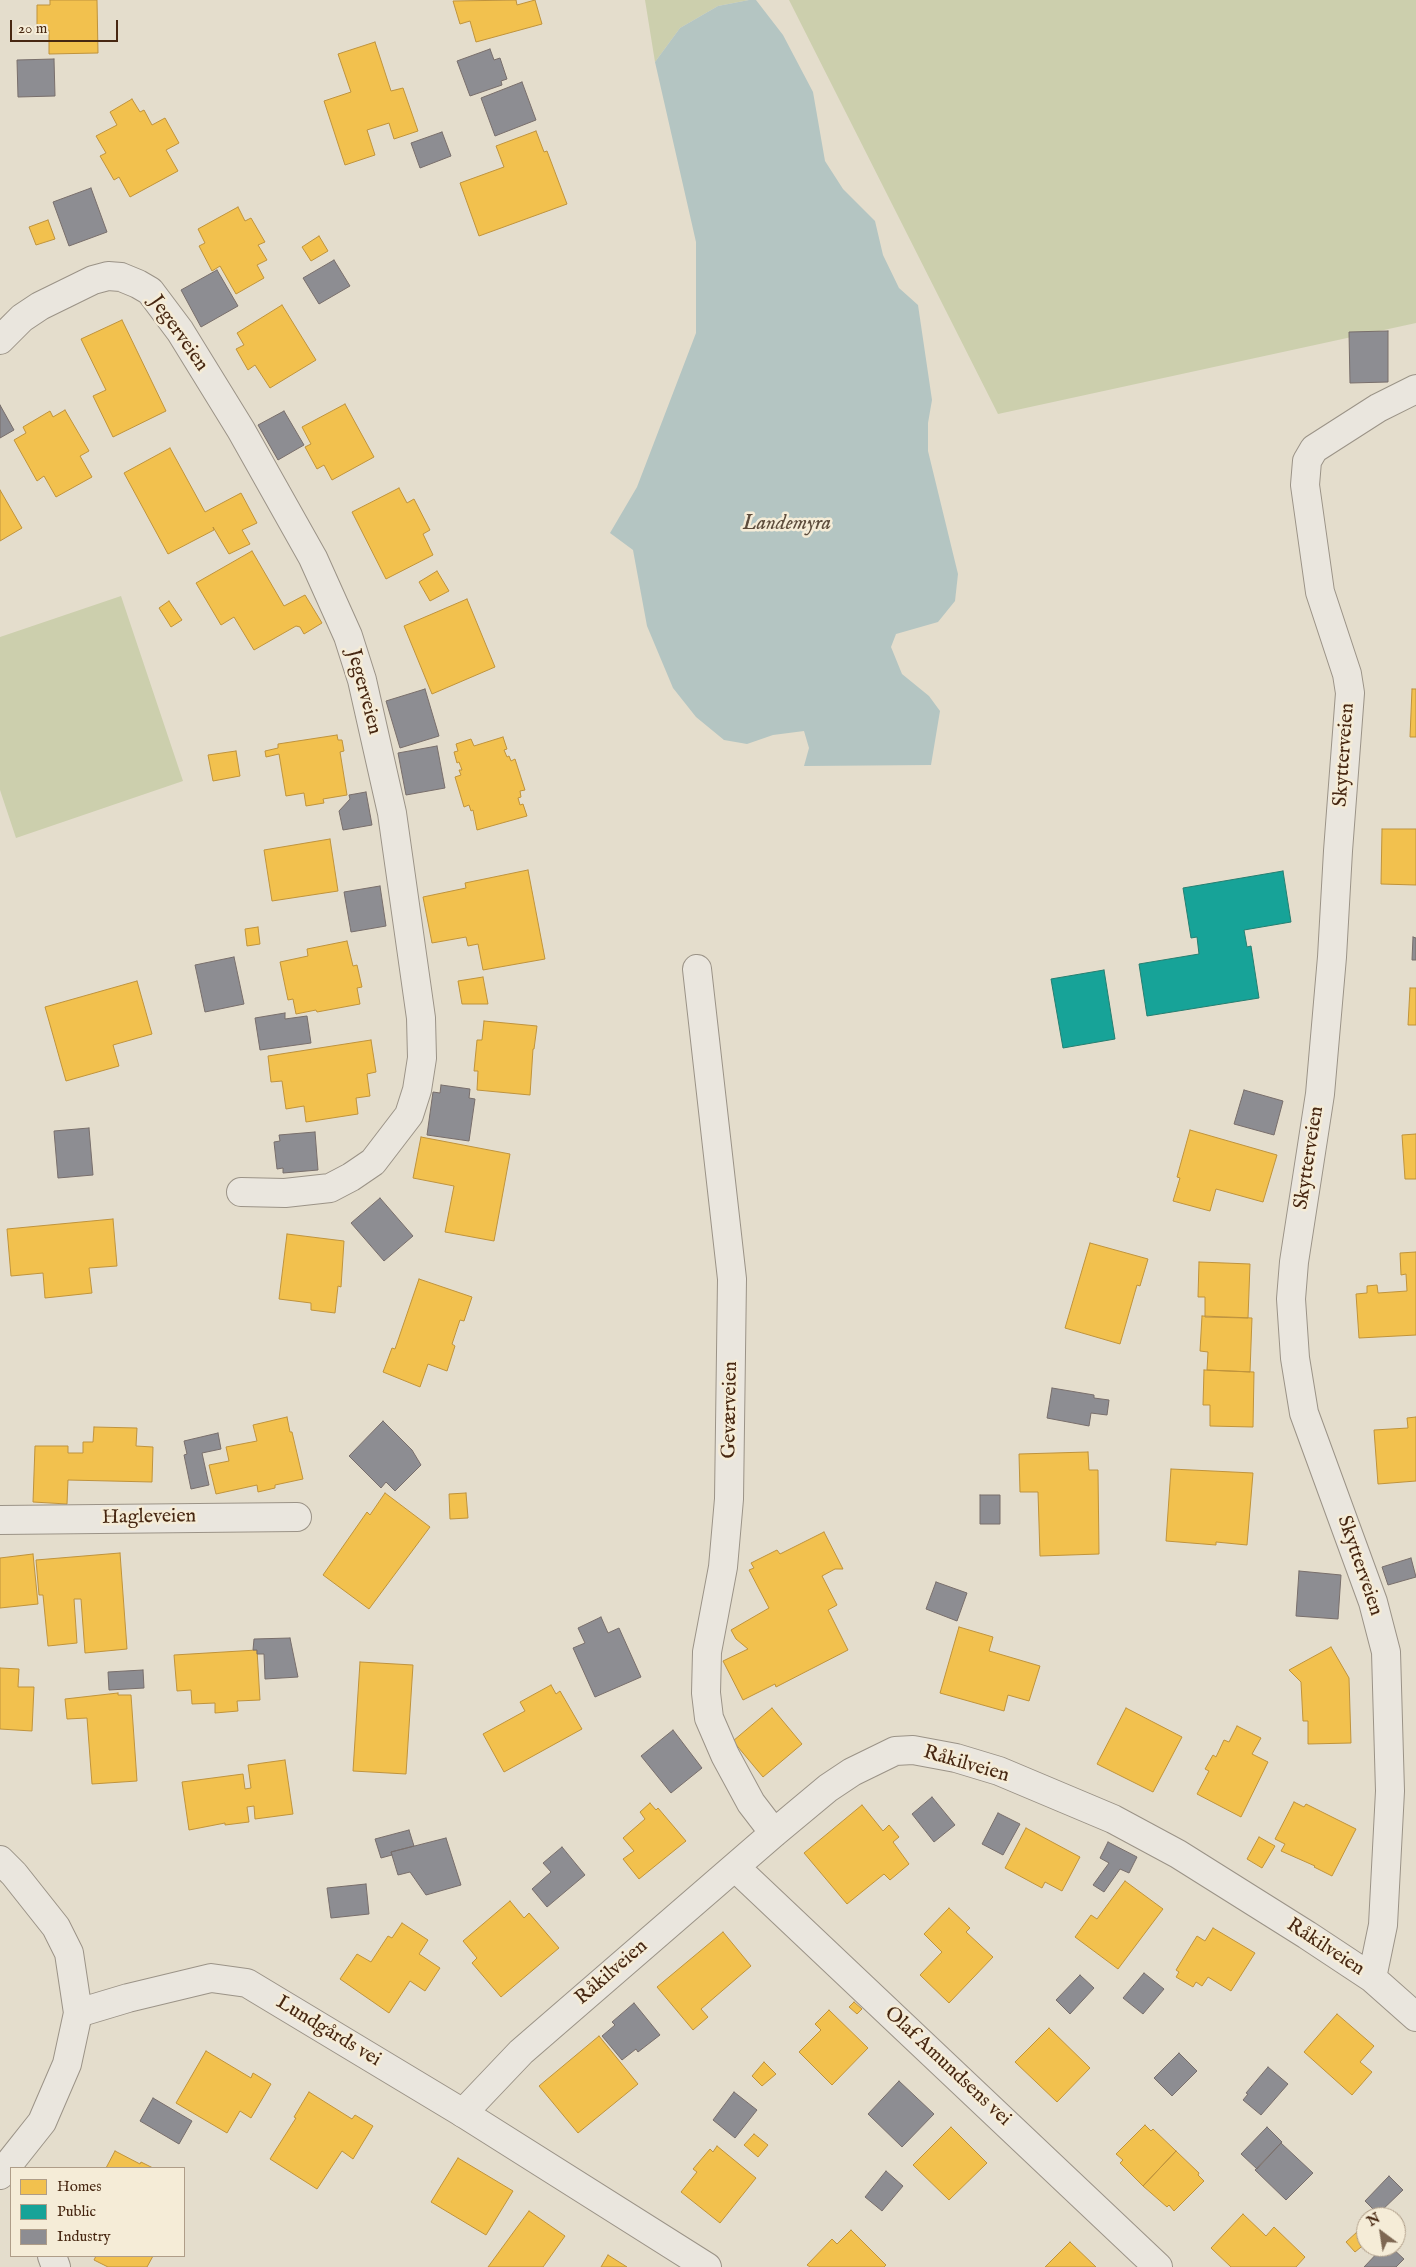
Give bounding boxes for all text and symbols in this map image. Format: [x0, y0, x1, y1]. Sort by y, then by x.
scale bar [12, 10, 120, 42]
text: 20 m [18, 19, 47, 38]
street label: Jegerveien [143, 291, 213, 377]
water label: Landemyra [743, 512, 831, 538]
street label: Jegerveien [340, 647, 386, 737]
street label: Skytterveien [1329, 702, 1361, 808]
street label: Skytterveien [1290, 1105, 1330, 1211]
street label: Geværveien [718, 1361, 744, 1459]
street label: Hagleveien [102, 1505, 196, 1531]
street label: Skytterveien [1331, 1513, 1387, 1619]
street label: Råkilveien [920, 1741, 1012, 1789]
street label: Råkilveien [1282, 1914, 1368, 1982]
street label: Råkilveien [571, 1935, 653, 2011]
street label: Lundgårds vei [271, 1991, 385, 2073]
street label: Olaf Amundsens vei [879, 2002, 1015, 2132]
legend [10, 2167, 185, 2257]
text: Homes [57, 2177, 101, 2196]
text: Public [57, 2202, 96, 2221]
north arrow [1356, 2207, 1406, 2257]
text: N [1364, 2209, 1384, 2231]
text: Industry [57, 2227, 111, 2246]

